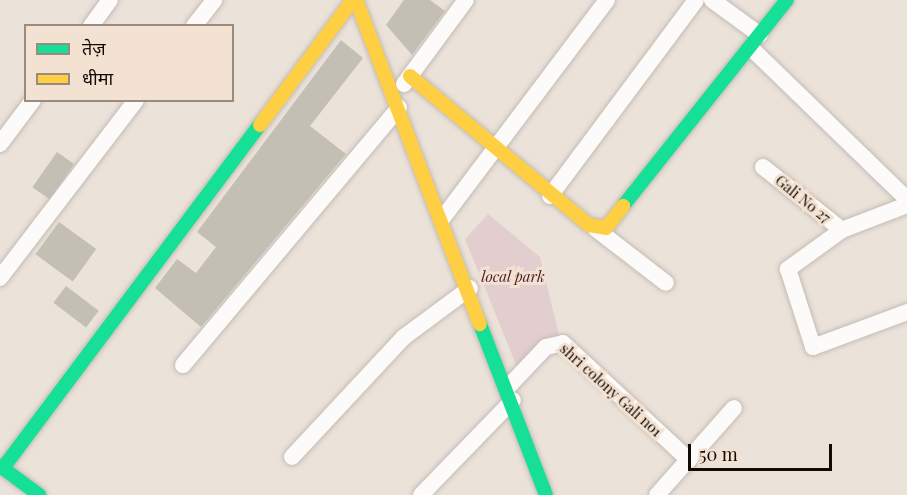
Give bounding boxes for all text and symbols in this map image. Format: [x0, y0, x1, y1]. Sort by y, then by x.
legend [24, 24, 234, 102]
text: तेज़ [82, 36, 106, 60]
text: धीमा [82, 66, 113, 90]
street label: Gali No 27 [772, 171, 834, 227]
park label: local park [481, 268, 545, 286]
street label: shri colony Gali no1 [556, 339, 666, 441]
scale bar [691, 432, 835, 470]
text: 50 m [699, 442, 738, 466]

